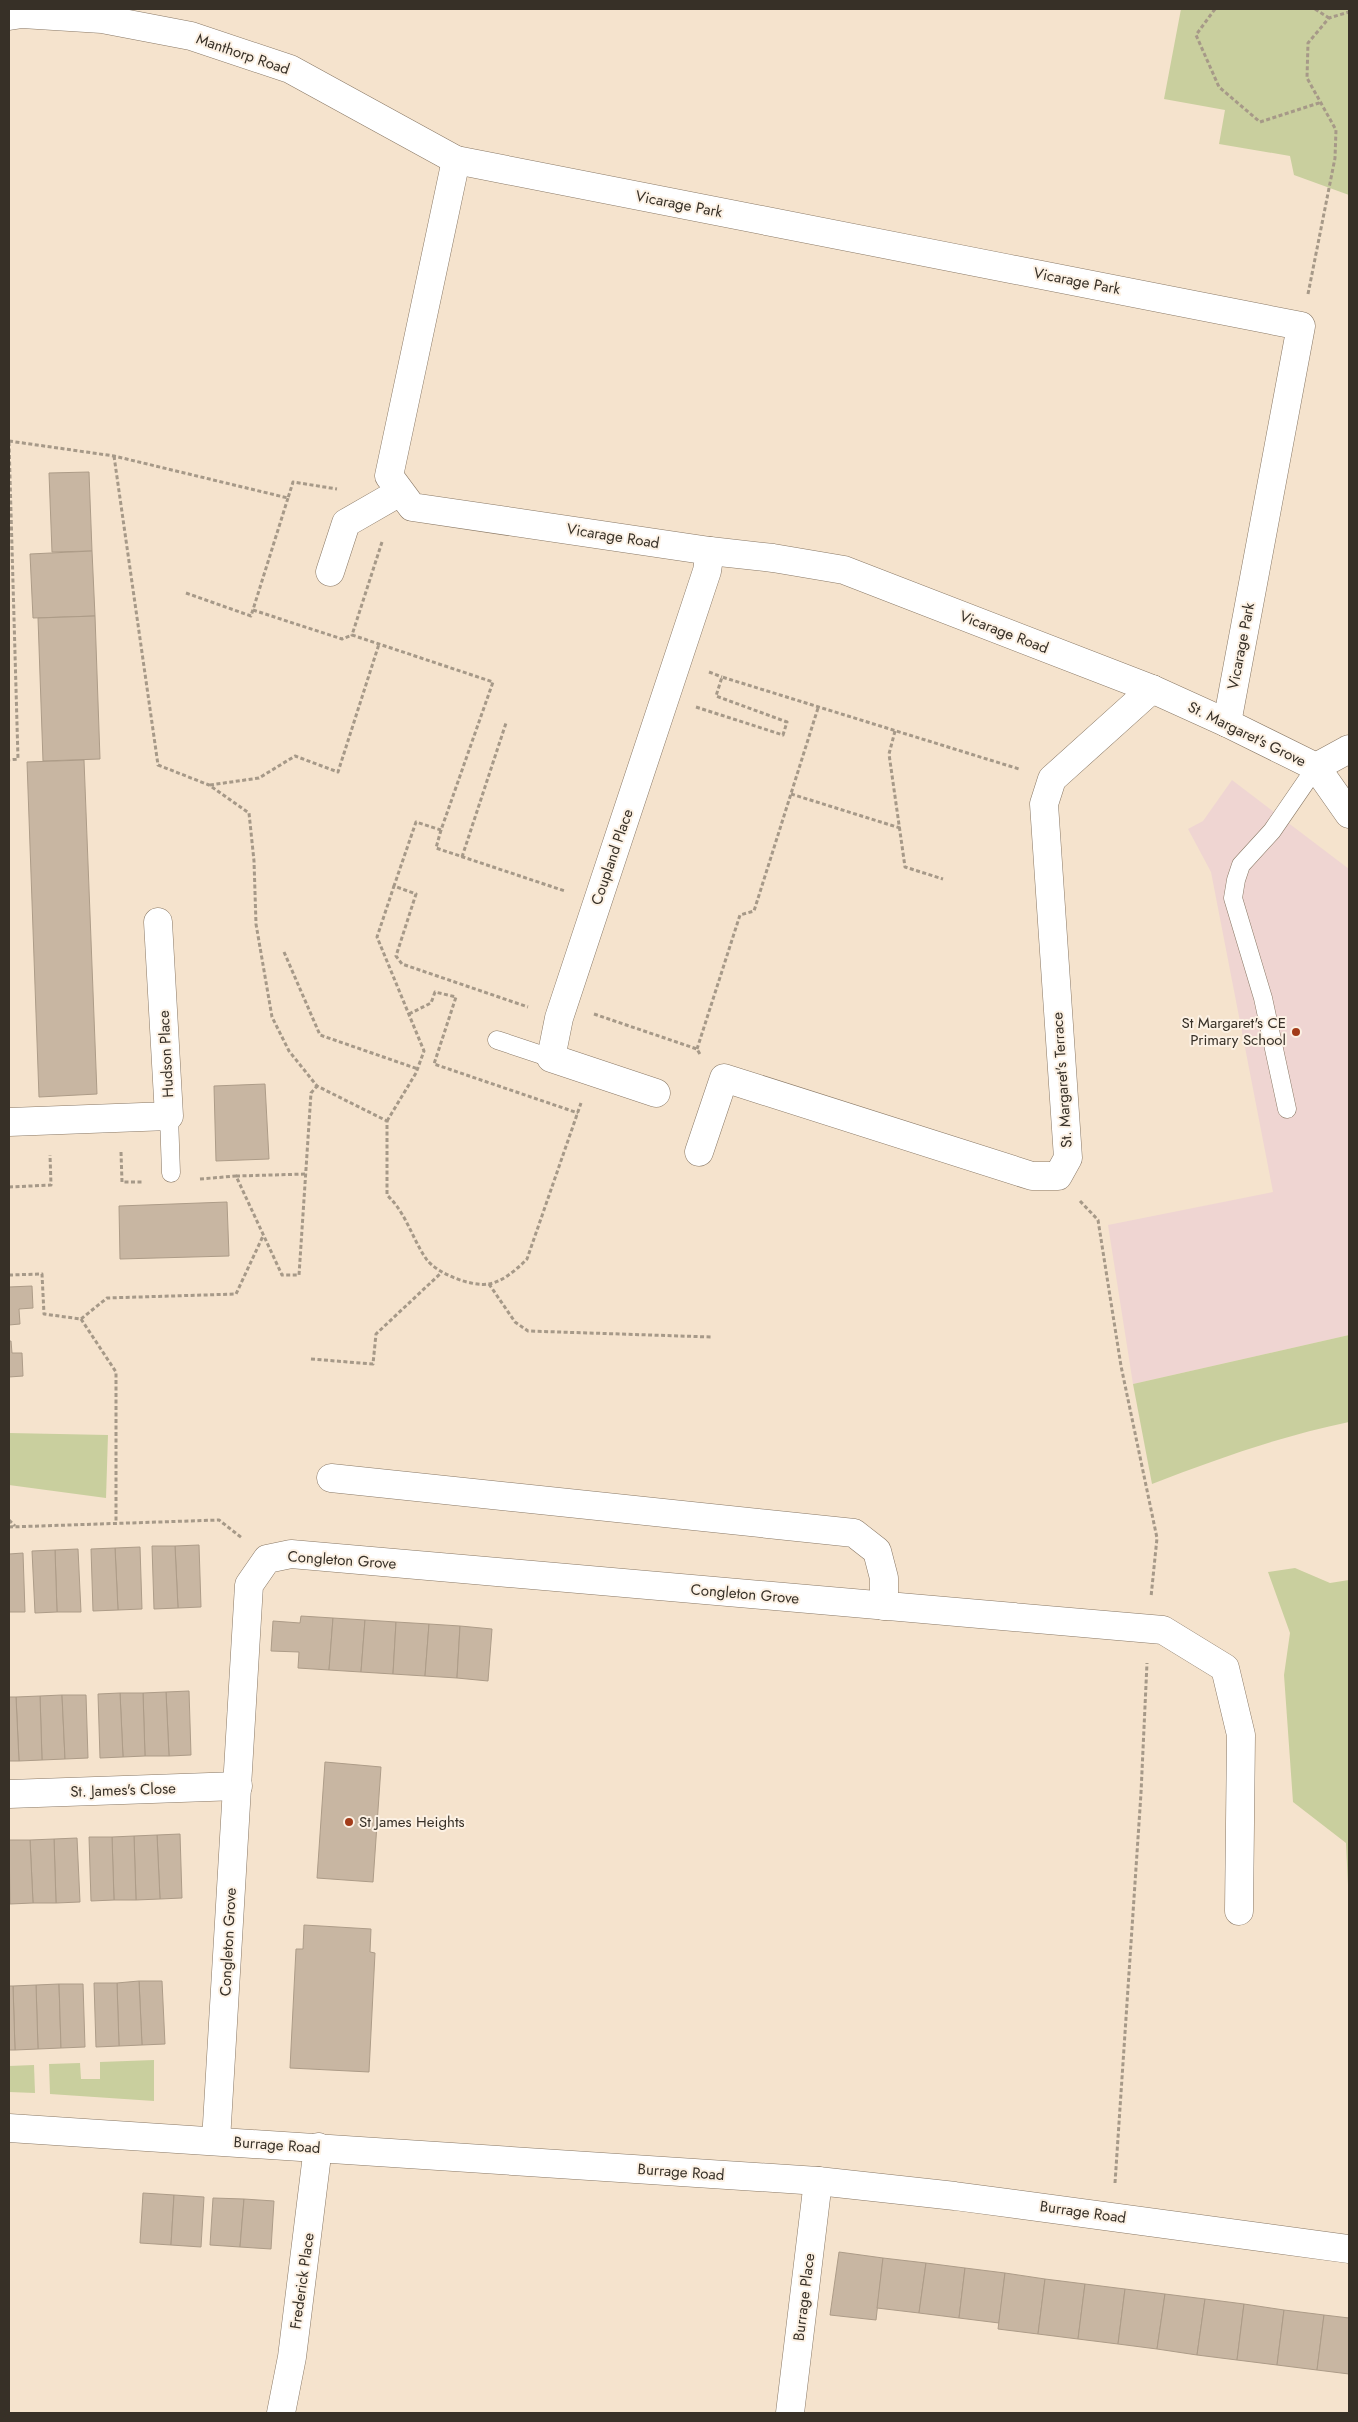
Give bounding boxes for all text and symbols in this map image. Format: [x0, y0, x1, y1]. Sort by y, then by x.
street label: Manthorp Road [193, 28, 293, 80]
street label: Vicarage Park [634, 185, 725, 223]
street label: Vicarage Park [1032, 262, 1123, 300]
street label: Vicarage Road [565, 518, 661, 554]
street label: Vicarage Park [1222, 600, 1260, 691]
street label: Vicarage Road [956, 605, 1052, 659]
street label: St. Margaret's Grove [1184, 696, 1310, 772]
street label: Coupland Place [585, 806, 639, 908]
street label: Hudson Place [153, 1009, 179, 1098]
street label: St. Margaret's Terrace [1046, 1011, 1078, 1149]
place label: St Margaret's CE Primary School [1182, 1012, 1286, 1051]
marker: St Margaret's CE Primary School [1290, 1026, 1302, 1038]
street label: Congleton Grove [287, 1545, 397, 1575]
street label: Congleton Grove [690, 1578, 800, 1610]
street label: St. James's Close [70, 1777, 176, 1803]
place label: St James Heights [359, 1811, 465, 1833]
marker: St James Heights [343, 1816, 355, 1828]
street label: Congleton Grove [214, 1887, 242, 1997]
street label: Burrage Road [233, 2131, 321, 2159]
street label: Burrage Road [637, 2158, 725, 2186]
street label: Burrage Road [1038, 2195, 1128, 2229]
street label: Frederick Place [284, 2231, 320, 2331]
street label: Burrage Place [788, 2252, 820, 2342]

